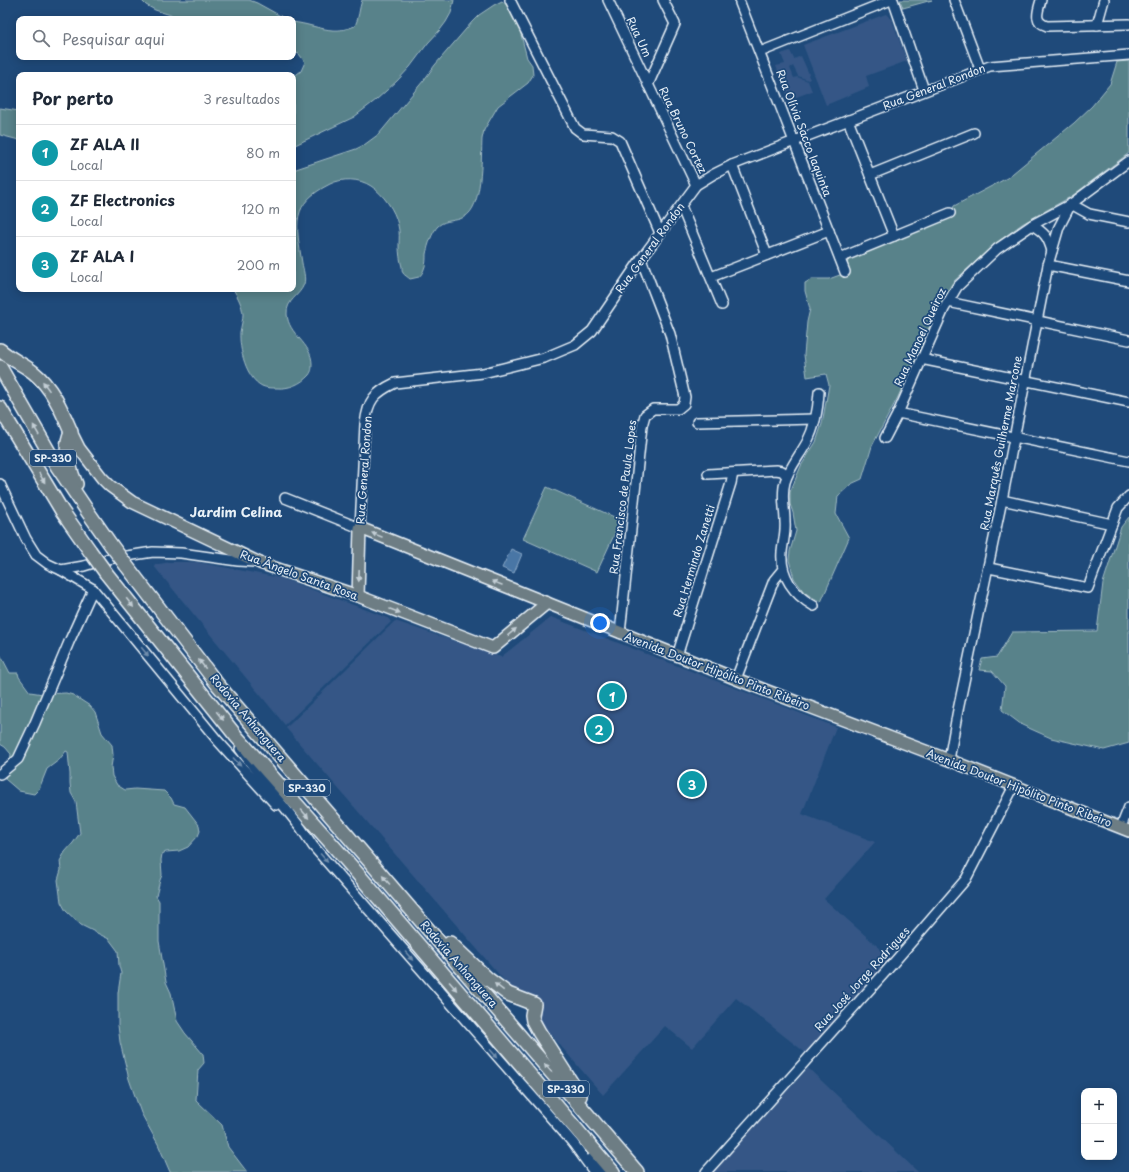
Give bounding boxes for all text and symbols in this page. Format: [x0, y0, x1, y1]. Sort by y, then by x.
street label: Rua Um [623, 14, 656, 60]
search box [16, 16, 296, 60]
icon: search [30, 27, 52, 49]
text: Pesquisar aqui [62, 27, 165, 50]
street label: Rua General Rondon [880, 59, 988, 114]
street label: Rua Olívia Sacco Iaquinta [772, 67, 837, 199]
street label: Rua Bruno Cortez [655, 84, 712, 176]
text: Por perto [32, 85, 113, 111]
text: 3 resultados [203, 89, 280, 108]
text: ZF ALA II [70, 132, 140, 155]
text: 1 [42, 143, 48, 162]
text: 80 m [246, 143, 280, 162]
text: Local [70, 155, 103, 174]
text: ZF Electronics [70, 188, 175, 211]
text: 2 [40, 199, 50, 218]
text: 120 m [241, 199, 280, 218]
street label: Rua General Rondon [611, 199, 688, 297]
text: Local [70, 211, 103, 230]
text: ZF ALA I [70, 244, 134, 267]
text: 3 [41, 255, 49, 274]
text: 200 m [237, 255, 280, 274]
text: Local [70, 267, 103, 286]
street label: Rua Manoel Queiroz [889, 284, 950, 389]
street label: Rua Marquês Guilherme Marcone [975, 354, 1026, 532]
one-way arrow [42, 380, 50, 391]
street label: Rua General Rondon [351, 415, 376, 525]
street label: Rua Francisco de Paula Lopes [605, 419, 640, 575]
one-way arrow [33, 424, 40, 436]
road number: SP-330 [30, 450, 76, 466]
one-way arrow [38, 472, 45, 484]
district label: Jardim Celina [190, 502, 282, 521]
street label: Rua Hermindo Zanetti [668, 503, 719, 619]
one-way arrow [370, 532, 382, 538]
street label: Rua Ângelo Santa Rosa [238, 545, 361, 604]
one-way arrow [356, 570, 362, 583]
one-way arrow [491, 580, 503, 586]
one-way arrow [126, 598, 134, 609]
one-way arrow [389, 608, 401, 614]
your location [590, 613, 610, 633]
one-way arrow [507, 627, 517, 636]
street label: Avenida Doutor Hipólito Pinto Ribeiro [622, 627, 812, 714]
one-way arrow [140, 646, 149, 657]
one-way arrow [198, 659, 206, 669]
street label: Rodovia Anhanguera [206, 670, 291, 766]
pin: 1 [599, 681, 625, 711]
one-way arrow [216, 710, 224, 721]
pin: 2 [586, 714, 612, 744]
street label: Avenida Doutor Hipólito Pinto Ribeiro [924, 744, 1114, 831]
one-way arrow [232, 757, 241, 767]
pin: 3 [679, 769, 705, 799]
road number: SP-330 [284, 780, 330, 796]
one-way arrow [300, 809, 310, 819]
one-way arrow [319, 852, 328, 863]
one-way arrow [382, 875, 391, 885]
street label: Rodovia Anhanguera [417, 916, 502, 1011]
street label: Rua José Jorge Rodrigues [810, 923, 913, 1035]
one-way arrow [404, 951, 413, 960]
one-way arrow [448, 980, 457, 991]
one-way arrow [494, 983, 505, 992]
one-way arrow [490, 1048, 499, 1059]
one-way arrow [543, 1063, 553, 1073]
road number: SP-330 [543, 1081, 589, 1097]
map controls [1081, 1088, 1117, 1160]
button: + [1081, 1088, 1117, 1124]
button: − [1081, 1124, 1117, 1160]

